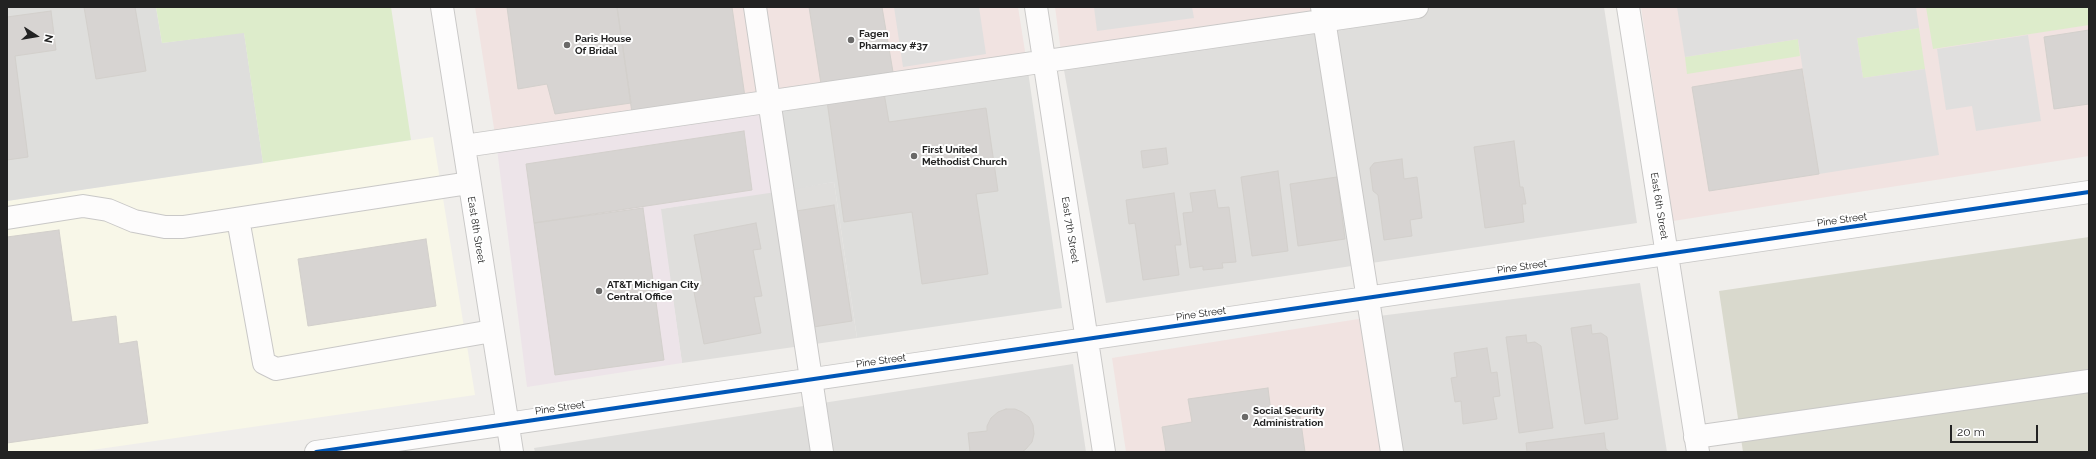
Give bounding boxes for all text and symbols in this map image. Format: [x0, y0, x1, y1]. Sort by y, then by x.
north arrow [16, 16, 56, 56]
place label: Fagen Pharmacy #37 [859, 28, 928, 52]
text: N [41, 33, 55, 44]
place label: Paris House Of Bridal [575, 33, 631, 56]
marker: Fagen Pharmacy #37 [846, 35, 856, 45]
marker: Paris House Of Bridal [562, 40, 572, 50]
place label: First United Methodist Church [922, 144, 1007, 168]
marker: First United Methodist Church [909, 151, 919, 161]
street label: East 6th Street [1648, 172, 1670, 240]
street label: East 8th Street [465, 196, 487, 264]
street label: East 7th Street [1059, 196, 1081, 264]
street label: Pine Street [1816, 211, 1868, 229]
street label: Pine Street [1496, 258, 1548, 276]
place label: AT&T Michigan City Central Office [607, 279, 699, 302]
marker: AT&T Michigan City Central Office [594, 286, 604, 296]
street label: Pine Street [1175, 305, 1227, 323]
street label: Pine Street [855, 352, 907, 370]
street label: Pine Street [534, 399, 586, 417]
place label: Social Security Administration [1253, 405, 1324, 428]
marker: Social Security Administration [1240, 412, 1250, 422]
scale bar [1952, 417, 2040, 443]
text: 20 m [1957, 425, 1985, 439]

